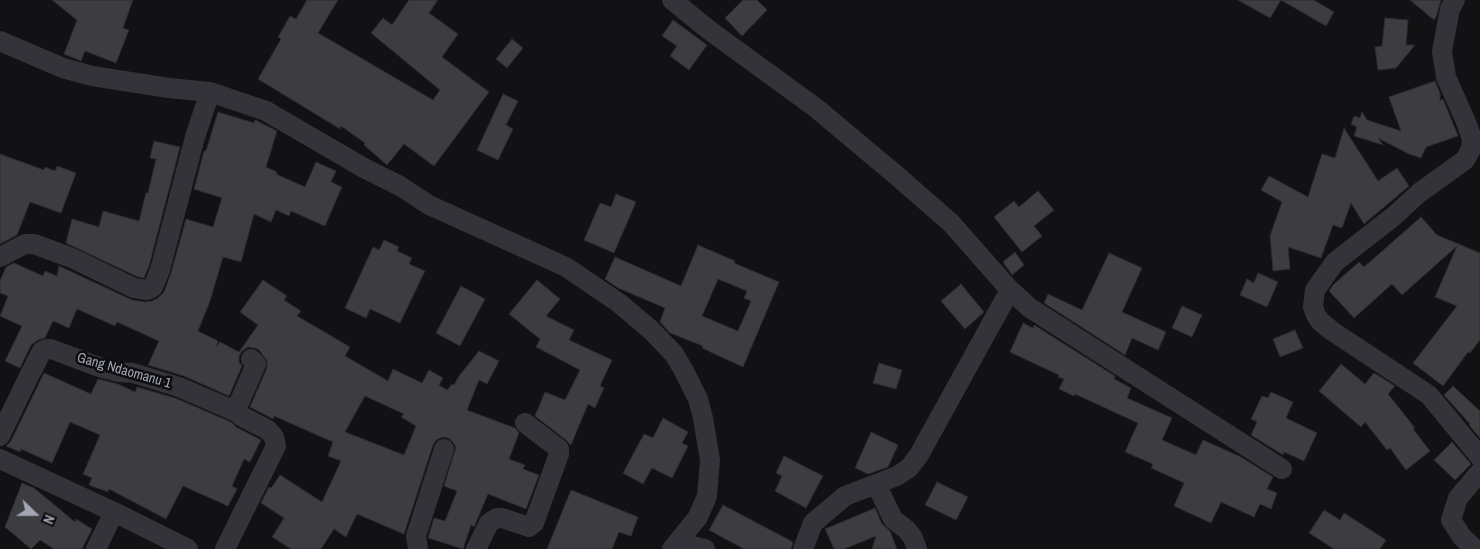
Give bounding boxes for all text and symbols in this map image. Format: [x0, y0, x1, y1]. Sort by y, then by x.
street label: Gang Ndaomanu 1 [75, 350, 173, 392]
north arrow [10, 489, 60, 539]
text: N [39, 512, 59, 527]

